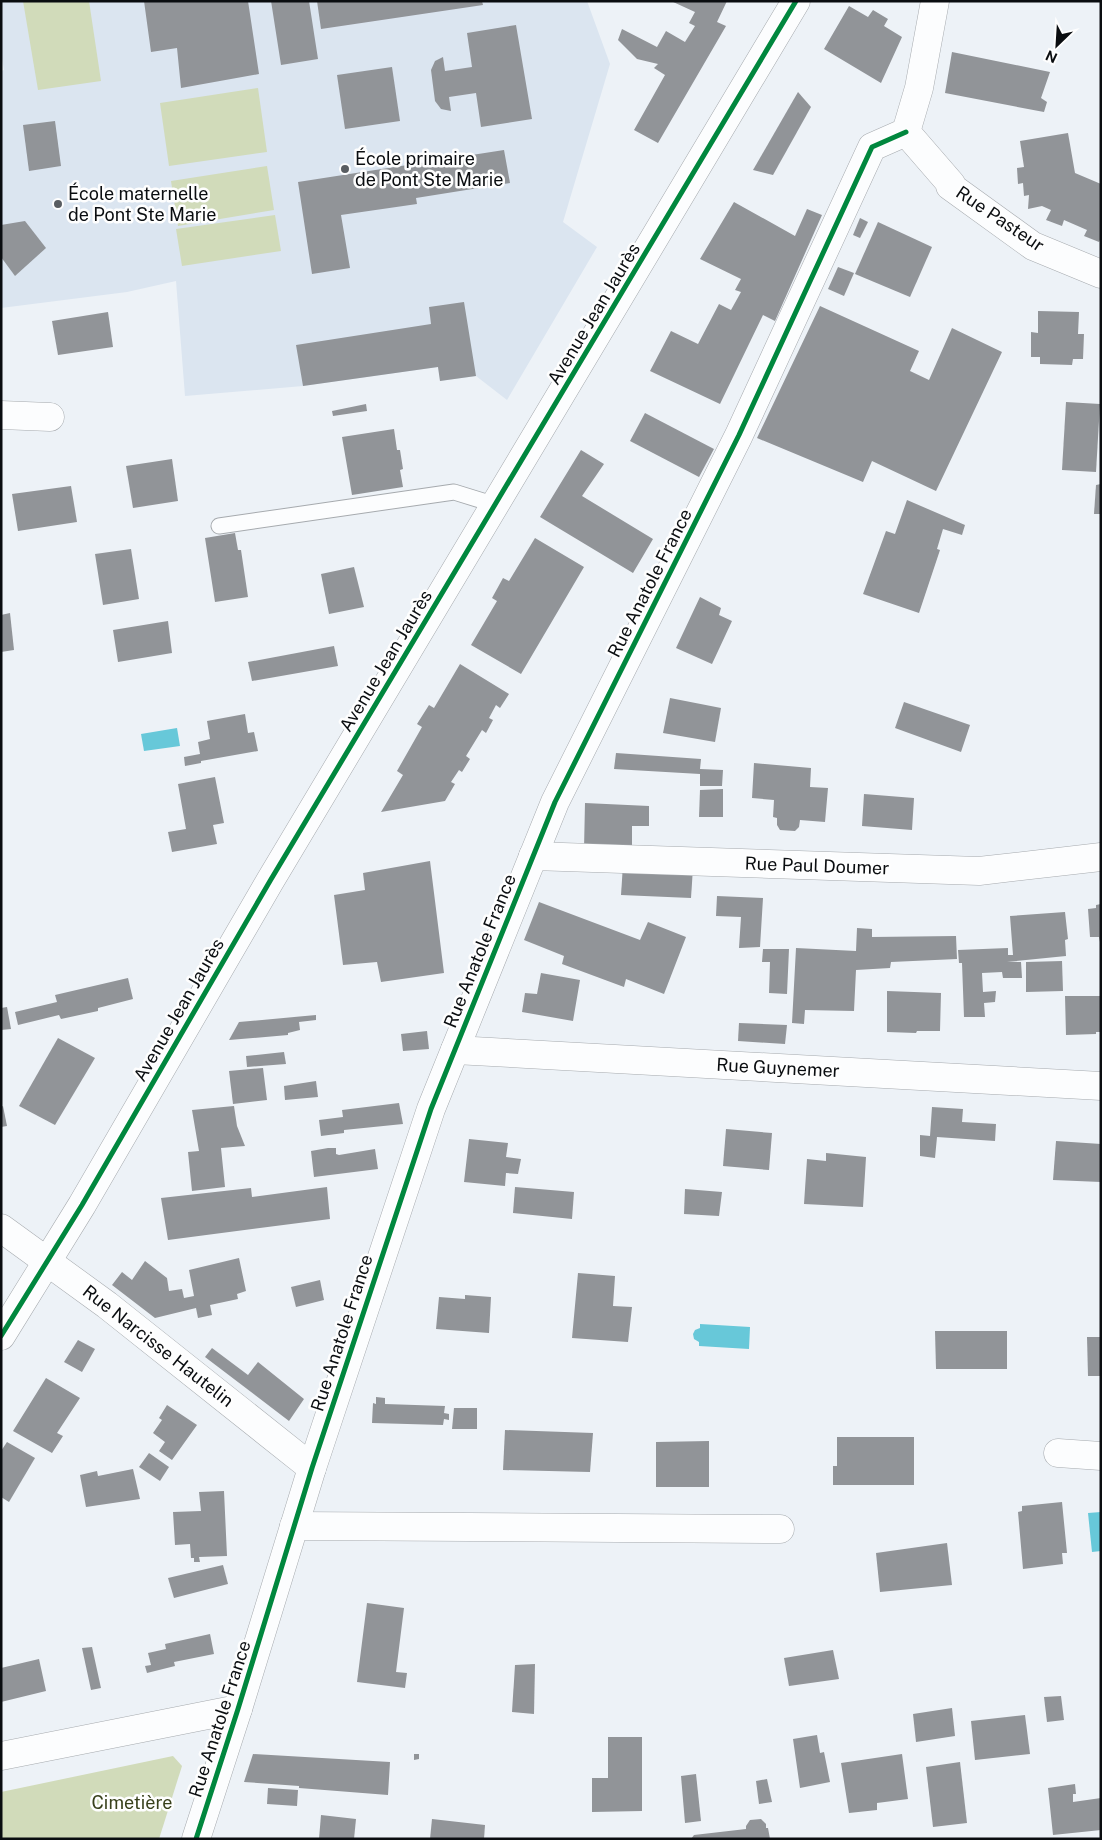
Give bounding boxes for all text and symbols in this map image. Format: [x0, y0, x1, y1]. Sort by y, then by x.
north arrow [1032, 20, 1082, 70]
text: N [1043, 47, 1060, 66]
place label: École primaire de Pont Ste Marie [355, 147, 504, 190]
marker: École primaire de Pont Ste Marie [339, 163, 351, 175]
street label: Rue Pasteur [952, 181, 1048, 256]
place label: École maternelle de Pont Ste Marie [68, 182, 217, 225]
marker: École maternelle de Pont Ste Marie [52, 198, 64, 210]
street label: Avenue Jean Jaurès [543, 239, 644, 388]
street label: Rue Anatole France [603, 505, 696, 660]
street label: Avenue Jean Jaurès [335, 586, 436, 735]
street label: Rue Paul Doumer [744, 852, 890, 879]
street label: Rue Anatole France [439, 871, 520, 1031]
street label: Avenue Jean Jaurès [129, 935, 228, 1085]
street label: Rue Guynemer [716, 1054, 840, 1081]
street label: Rue Anatole France [306, 1252, 377, 1414]
street label: Rue Narcisse Hautelin [79, 1280, 238, 1411]
street label: Rue Anatole France [184, 1638, 255, 1800]
park label: Cimetière [91, 1792, 173, 1813]

